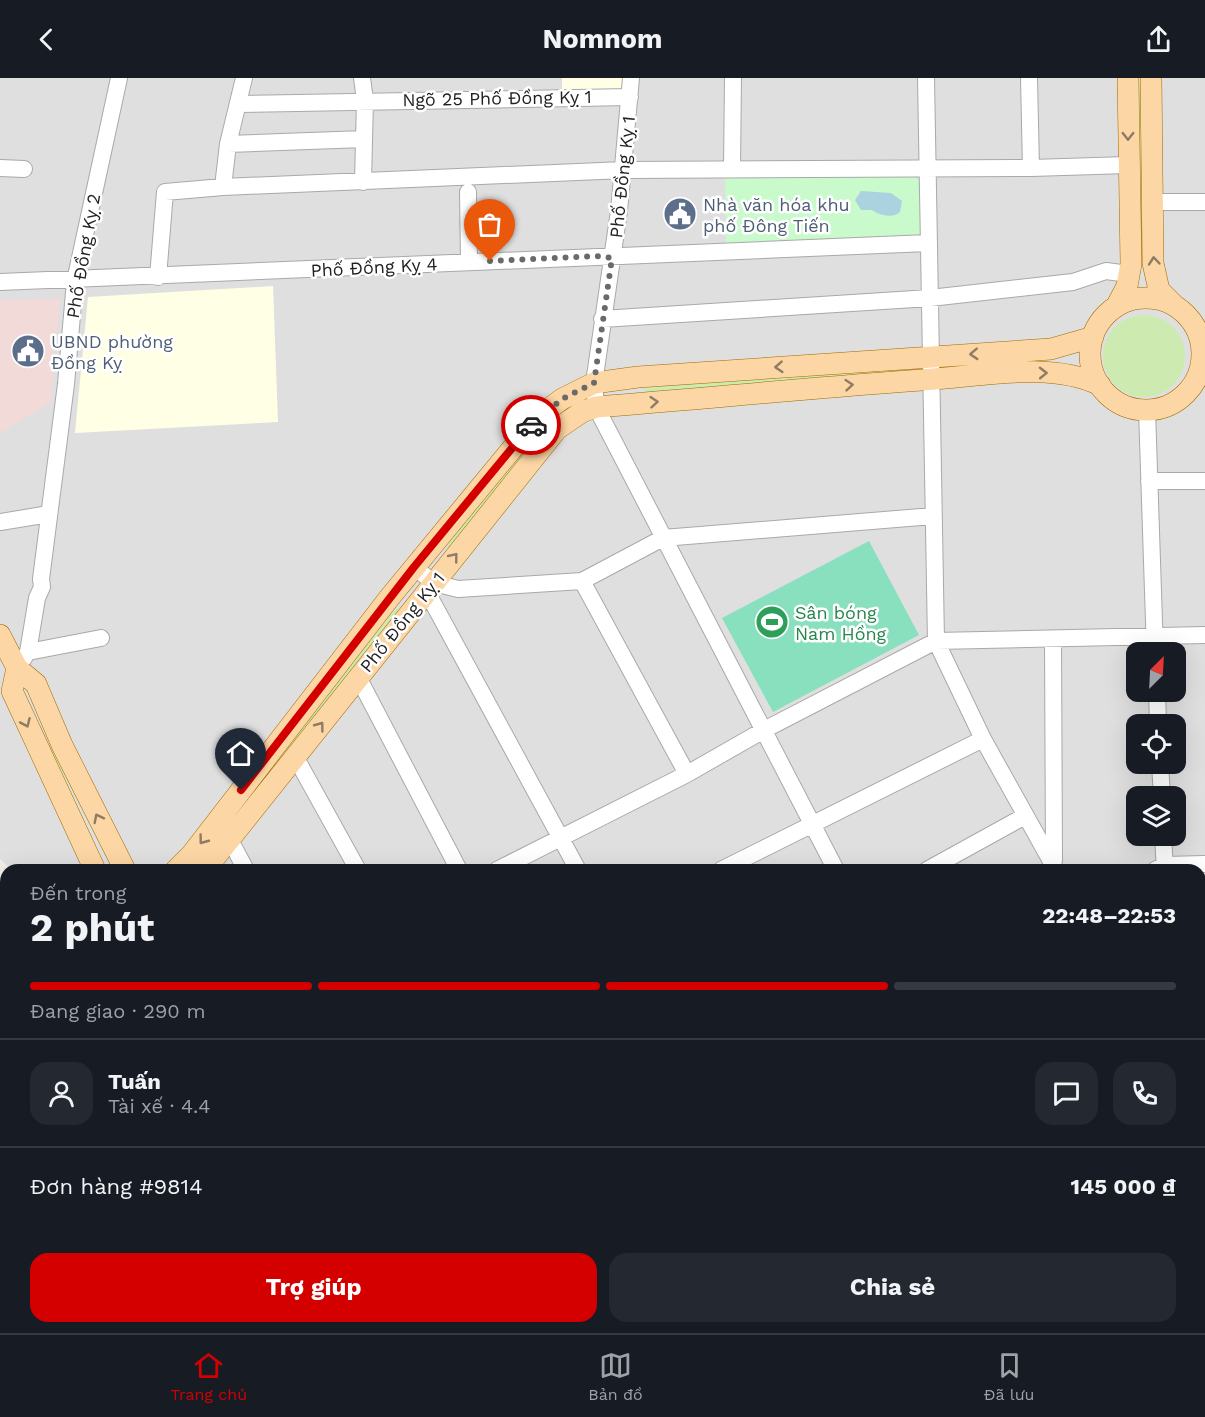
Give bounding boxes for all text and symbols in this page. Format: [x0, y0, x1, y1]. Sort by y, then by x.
icon: back [30, 23, 63, 56]
text: Nomnom [543, 23, 662, 55]
icon: share [1142, 23, 1175, 56]
street label: Ngõ 25 Phố Đồng Kỵ 1 [402, 86, 592, 110]
street label: Phố Đồng Kỵ 1 [605, 115, 639, 239]
one-way arrow [1122, 132, 1134, 141]
street label: Phố Đồng Kỵ 2 [62, 192, 104, 320]
place label: Nhà văn hóa khu phố Đông Tiến [703, 194, 850, 236]
public building icon: Nhà văn hóa khu phố Đông Tiến [662, 196, 698, 232]
pin [464, 199, 515, 261]
icon: bag [473, 208, 506, 241]
street label: Phố Đồng Kỵ 4 [310, 253, 438, 281]
one-way arrow [1148, 257, 1161, 266]
place label: UBND phường Đồng Kỵ [51, 331, 173, 373]
public building icon: UBND phường Đồng Kỵ [10, 333, 46, 369]
one-way arrow [969, 347, 978, 360]
one-way arrow [774, 360, 783, 373]
one-way arrow [1039, 367, 1048, 379]
one-way arrow [844, 379, 853, 392]
courier [501, 395, 561, 455]
one-way arrow [650, 396, 659, 409]
icon: car [515, 409, 548, 442]
one-way arrow [447, 553, 458, 564]
street label: Phố Đồng Kỵ 1 [355, 568, 449, 676]
place label: Sân bóng Nam Hồng [795, 602, 887, 644]
sports icon: Sân bóng Nam Hồng [754, 604, 790, 640]
north arrow [1126, 642, 1186, 702]
map controls [1126, 642, 1186, 846]
button: locate [1126, 714, 1186, 774]
one-way arrow [19, 716, 31, 727]
one-way arrow [313, 722, 324, 733]
pin [215, 728, 266, 790]
icon: home [224, 737, 257, 770]
button: layers [1126, 786, 1186, 846]
one-way arrow [94, 814, 105, 824]
one-way arrow [200, 833, 211, 844]
text: Đến trong [30, 881, 126, 905]
text: 22:48–22:53 [1042, 903, 1176, 928]
text: 2 phút [30, 905, 154, 950]
text: Đang giao · 290 m [30, 999, 206, 1023]
button: person [30, 1062, 93, 1125]
button: chat [1035, 1062, 1098, 1125]
button: phone [1113, 1062, 1176, 1125]
text: Tuấn [108, 1069, 161, 1094]
text: Tài xế · 4.4 [108, 1094, 210, 1118]
text: Đơn hàng #9814 [30, 1174, 203, 1199]
text: 145 000 ₫ [1070, 1174, 1176, 1199]
button: Trợ giúp [30, 1253, 597, 1322]
button: Chia sẻ [609, 1253, 1176, 1322]
tab: Trang chủ [171, 1349, 247, 1404]
tab: Bản đồ [588, 1349, 643, 1404]
tab: Đã lưu [984, 1349, 1034, 1404]

